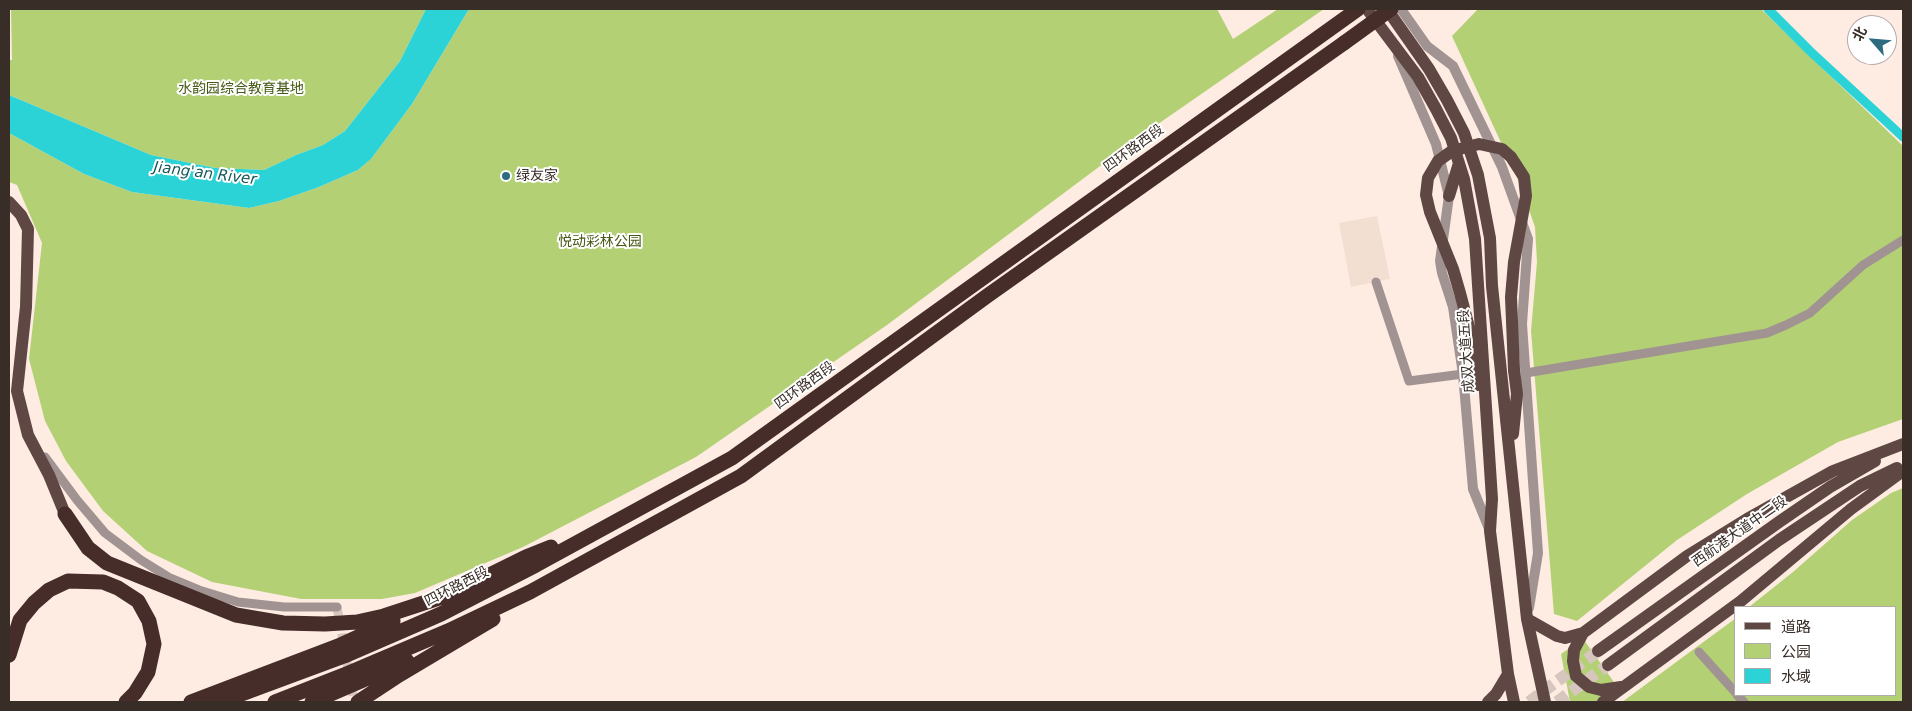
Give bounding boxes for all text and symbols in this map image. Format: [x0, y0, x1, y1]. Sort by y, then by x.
north arrow [1847, 15, 1897, 65]
text: 北 [1849, 24, 1870, 44]
park label: 水韵园综合教育基地 [178, 81, 304, 97]
street label: 四环路西段 [1101, 122, 1167, 176]
water label: Jiang'an River [153, 159, 257, 189]
place label: 绿友家 [516, 168, 558, 184]
marker: 绿友家 [500, 170, 512, 182]
park label: 悦动彩林公园 [558, 234, 642, 250]
street label: 成双大道五段 [1456, 309, 1478, 393]
street label: 四环路西段 [772, 359, 838, 413]
street label: 西航港大道中二段 [1689, 493, 1791, 571]
street label: 四环路西段 [422, 564, 492, 610]
legend [1734, 606, 1897, 696]
text: 道路 [1781, 618, 1811, 636]
text: 公园 [1781, 643, 1811, 661]
text: 水域 [1781, 668, 1811, 686]

